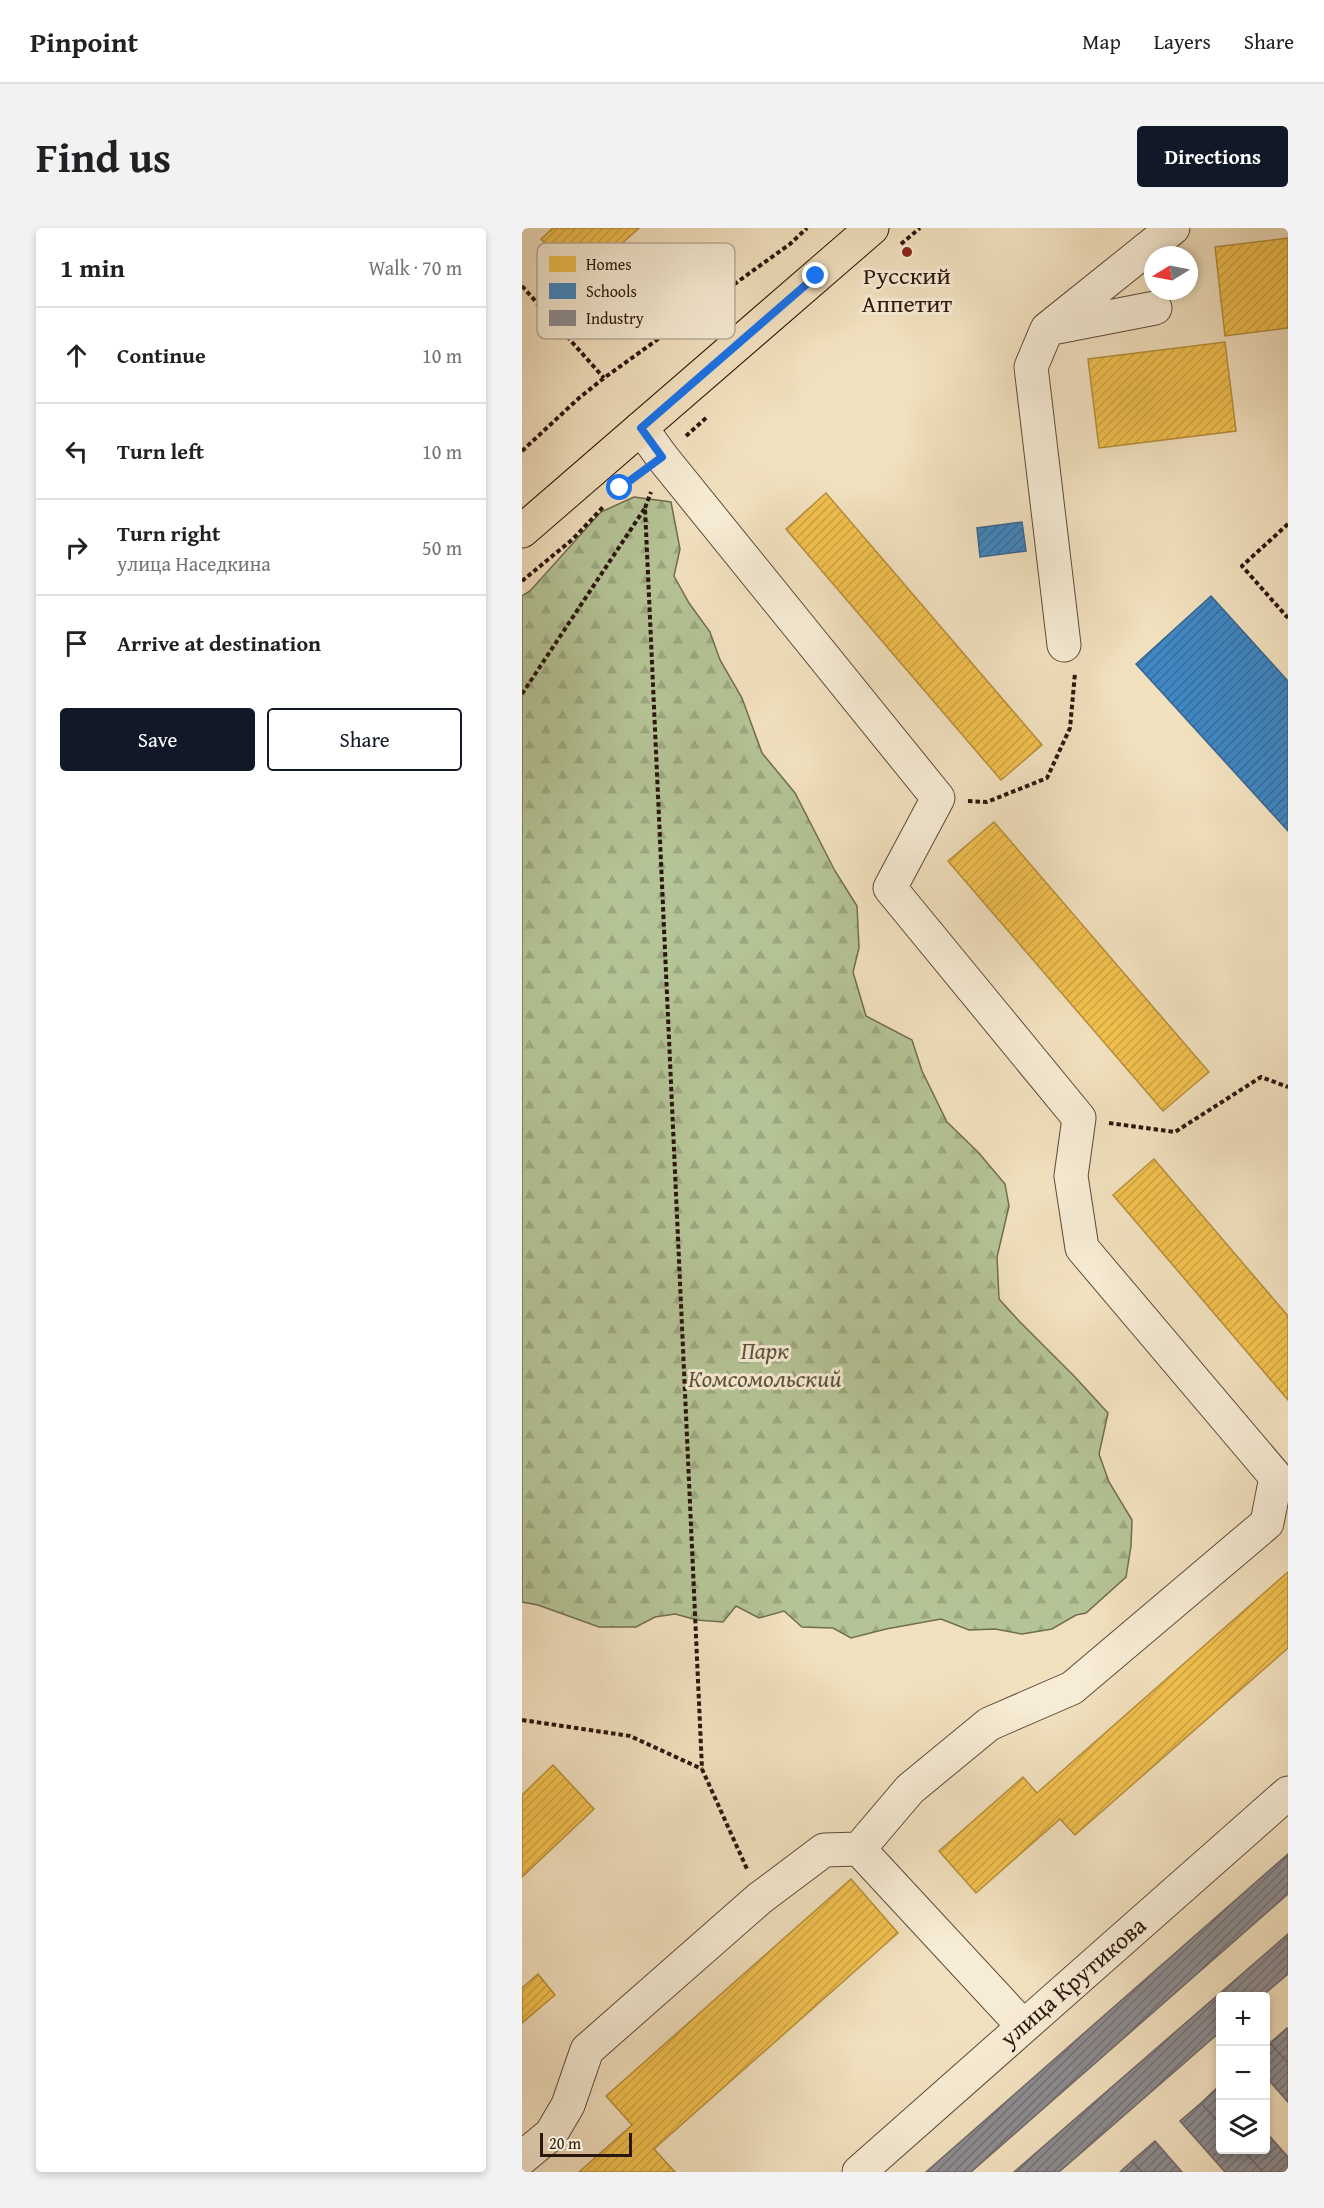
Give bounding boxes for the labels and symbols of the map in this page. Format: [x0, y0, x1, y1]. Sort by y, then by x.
legend [537, 243, 735, 339]
marker: Русский Аппетит [900, 245, 914, 259]
north arrow [1144, 246, 1198, 300]
text: Homes [586, 252, 632, 276]
place label: Русский Аппетит [862, 258, 953, 321]
route end [802, 262, 828, 288]
text: Schools [586, 279, 637, 303]
text: Industry [586, 306, 644, 330]
route start [606, 474, 632, 500]
park label: Парк Комсомольский [688, 1333, 842, 1396]
street label: улица Крутикова [991, 1908, 1154, 2056]
scale bar [540, 2130, 632, 2158]

